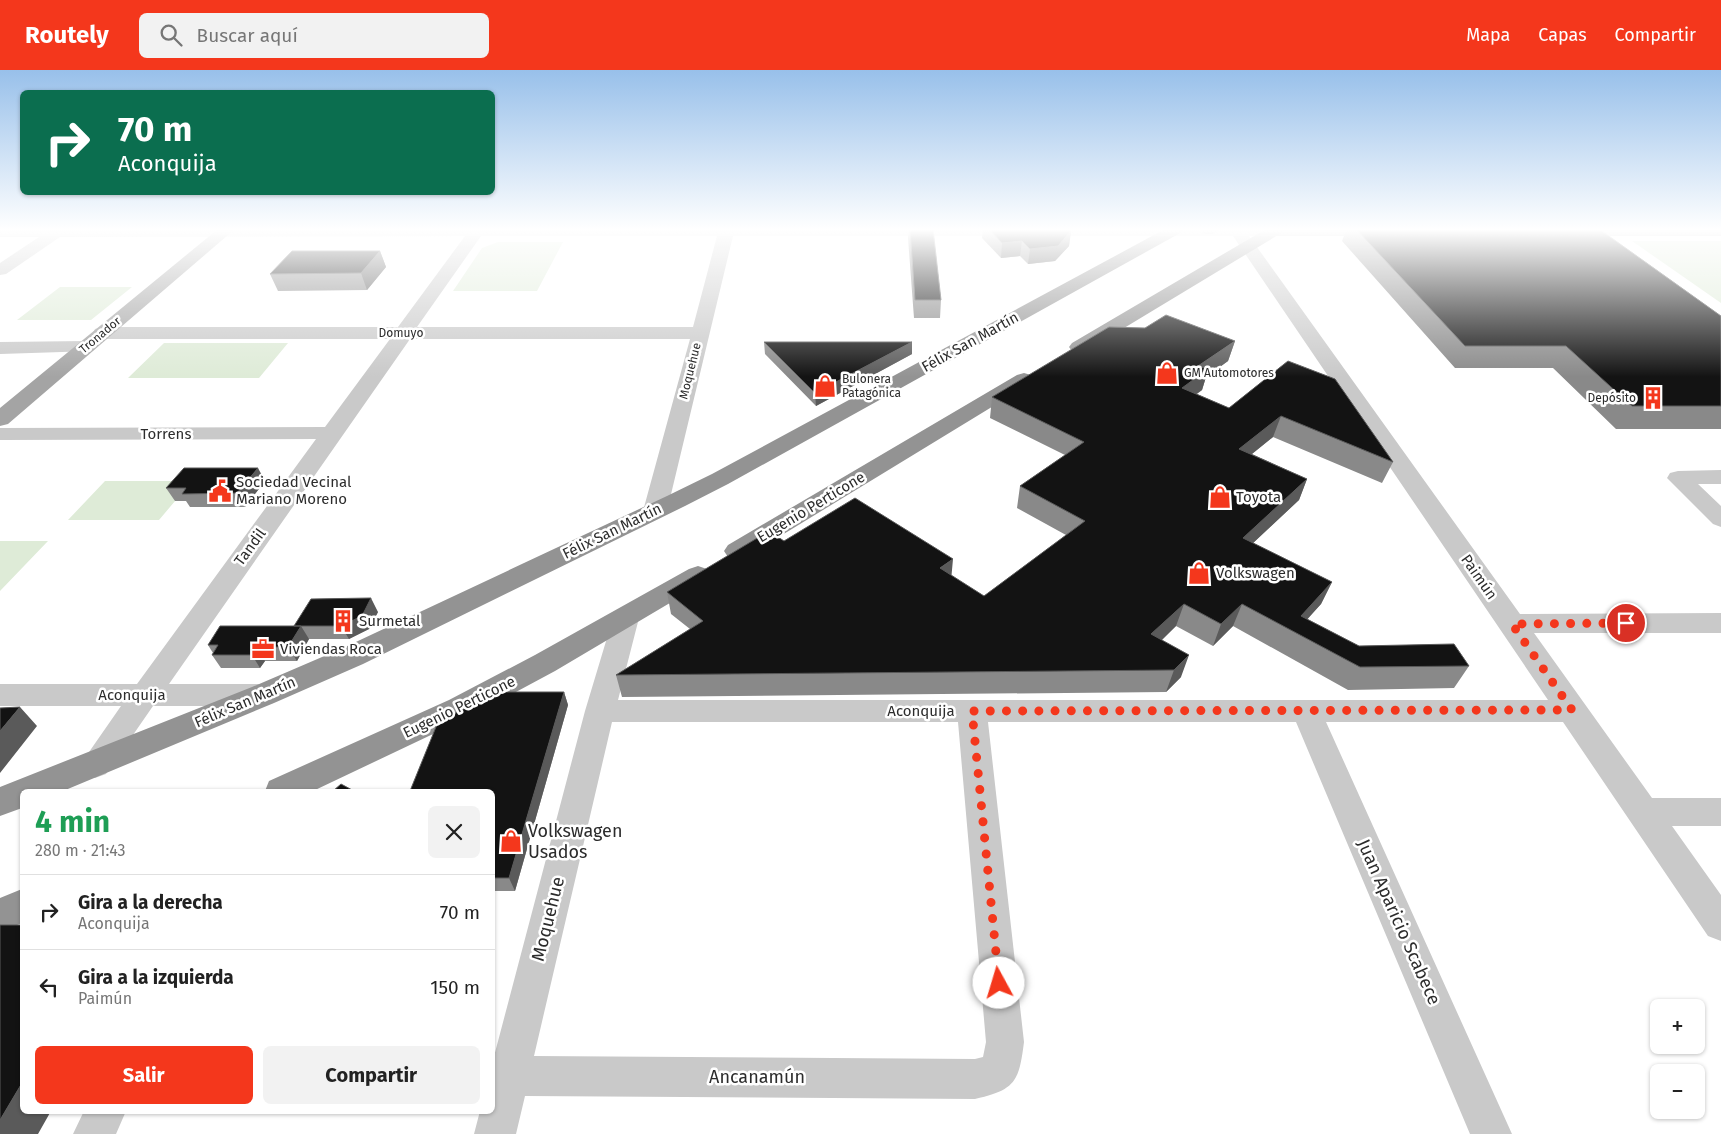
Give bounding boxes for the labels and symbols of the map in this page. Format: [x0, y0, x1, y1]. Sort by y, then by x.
street label: Félix San Martín [918, 308, 1022, 376]
street label: Tronador [77, 313, 124, 356]
street label: Domuyo [379, 326, 423, 340]
street label: Moquehue [676, 341, 704, 401]
shop icon: GM Automotores [1154, 360, 1180, 386]
place label: GM Automotores [1184, 366, 1274, 380]
place label: Bulonera Patagónica [842, 372, 901, 400]
shop icon: Bulonera Patagónica [812, 373, 838, 399]
building icon: Depósito [1640, 385, 1666, 411]
place label: Depósito [1587, 391, 1636, 405]
street label: Torrens [141, 425, 191, 443]
street label: Eugenio Perticone [754, 468, 868, 546]
place label: Sociedad Vecinal Mariano Moreno [236, 473, 352, 508]
public building icon: Sociedad Vecinal Mariano Moreno [207, 478, 233, 504]
shop icon: Toyota [1207, 484, 1233, 510]
place label: Toyota [1236, 488, 1281, 506]
street label: Félix San Martín [559, 499, 665, 563]
street label: Tandil [231, 524, 270, 569]
street label: Paimún [1457, 551, 1501, 603]
shop icon: Volkswagen [1186, 560, 1212, 586]
place label: Volkswagen [1216, 564, 1295, 582]
pin [1605, 602, 1647, 644]
building icon: Surmetal [330, 608, 356, 634]
place label: Surmetal [359, 612, 421, 630]
office icon: Viviendas Roca [250, 636, 276, 662]
place label: Viviendas Roca [280, 640, 382, 658]
street label: Eugenio Perticone [400, 672, 518, 742]
street label: Félix San Martín [192, 673, 298, 731]
street label: Aconquija [98, 686, 166, 704]
street label: Aconquija [887, 702, 955, 720]
place label: Volkswagen Usados [528, 820, 622, 863]
shop icon: Volkswagen Usados [498, 828, 524, 854]
street label: Juan Aparicio Scabece [1352, 836, 1446, 1008]
street label: Moquehue [527, 874, 569, 964]
position arrow [972, 956, 1024, 1008]
street label: Ancanamún [709, 1066, 805, 1088]

